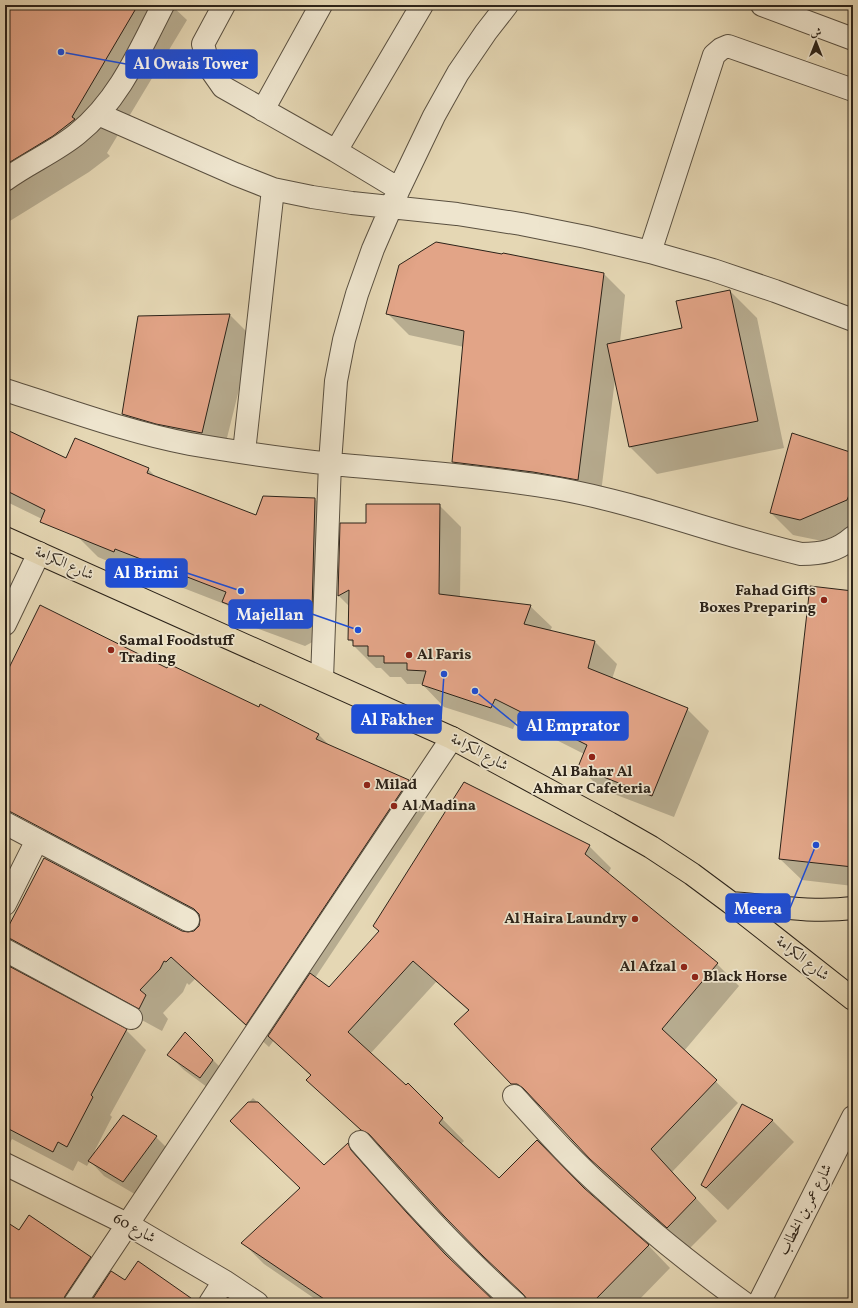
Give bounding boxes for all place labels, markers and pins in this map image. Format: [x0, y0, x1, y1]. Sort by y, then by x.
callout: Al Owais Tower [126, 50, 257, 78]
callout: Al Brimi [106, 559, 187, 587]
place label: Fahad Gifts Boxes Preparing [699, 581, 816, 619]
marker: Fahad Gifts Boxes Preparing [819, 595, 829, 605]
callout: Majellan [229, 600, 312, 628]
place label: Samal Foodstuff Trading [119, 631, 235, 669]
marker: Samal Foodstuff Trading [106, 645, 116, 655]
place label: Al Faris [417, 645, 471, 666]
marker: Al Faris [404, 650, 414, 660]
callout: Al Fakher [352, 705, 441, 733]
callout: Al Emprator [518, 712, 628, 740]
marker: Al Bahar Al Ahmar Cafeteria [587, 752, 597, 762]
place label: Al Bahar Al Ahmar Cafeteria [533, 762, 651, 800]
place label: Milad [375, 775, 417, 796]
marker: Milad [362, 780, 372, 790]
place label: Al Madina [402, 796, 476, 817]
marker: Al Madina [389, 801, 399, 811]
callout: Meera [726, 894, 790, 922]
place label: Al Haira Laundry [504, 909, 628, 930]
marker: Al Haira Laundry [630, 914, 640, 924]
place label: Al Afzal [620, 957, 676, 978]
marker: Al Afzal [679, 962, 689, 972]
place label: Black Horse [703, 967, 787, 988]
marker: Black Horse [690, 972, 700, 982]

